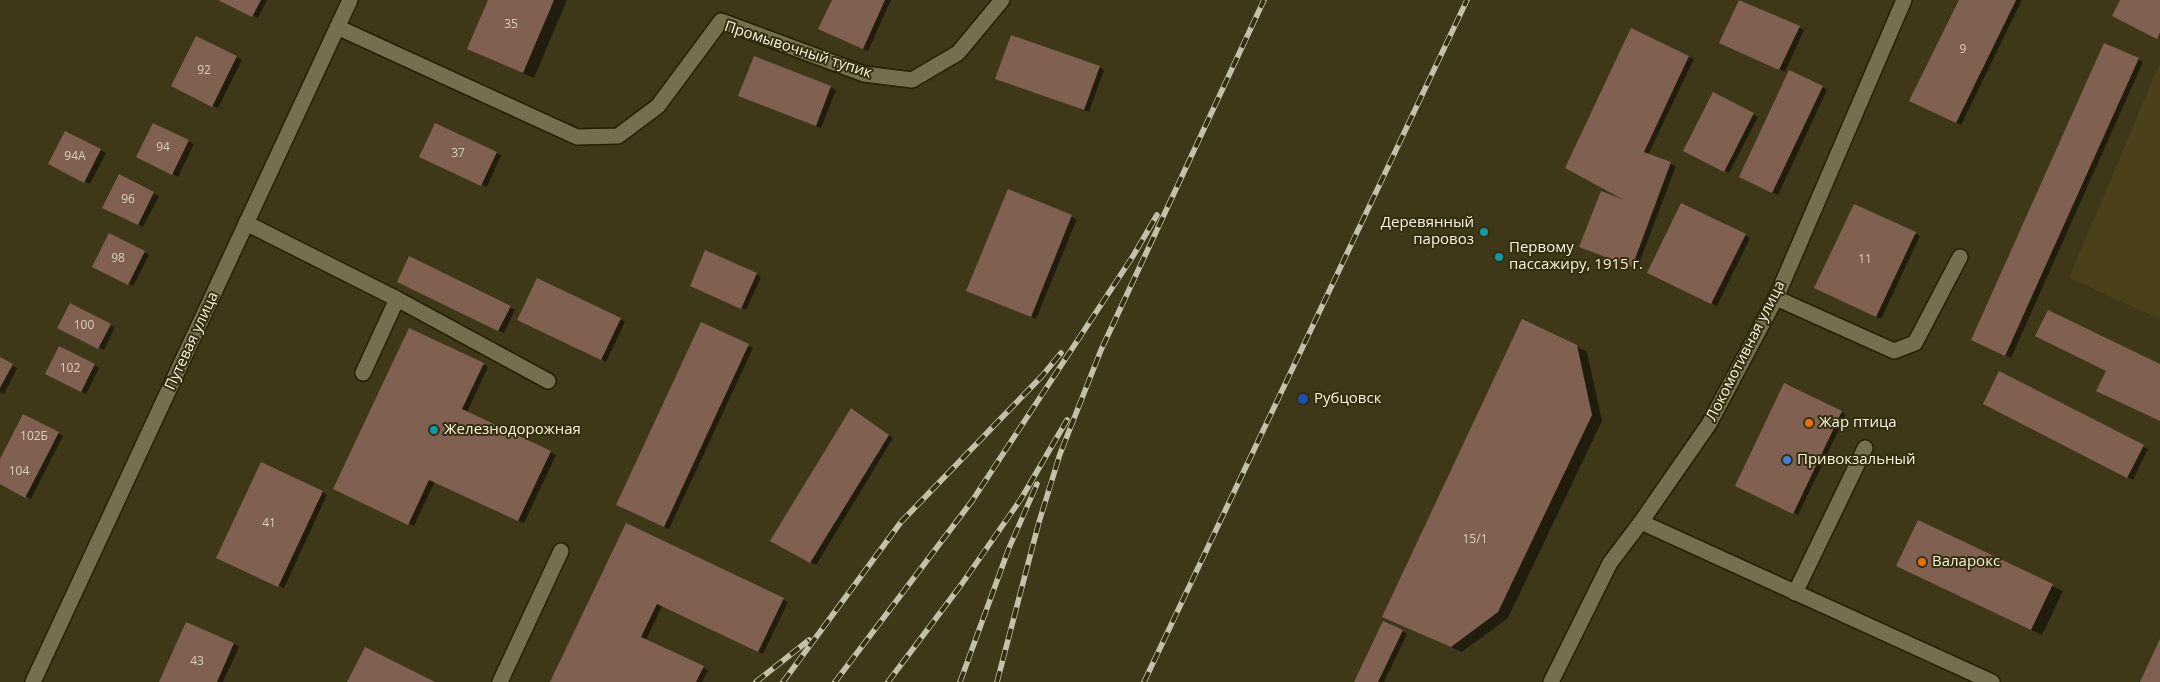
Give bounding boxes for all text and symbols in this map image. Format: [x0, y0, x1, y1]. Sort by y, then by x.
house number: 35 [504, 18, 518, 32]
street label: Промывочный тупик [722, 18, 874, 82]
house number: 9 [1960, 43, 1966, 57]
house number: 92 [197, 64, 211, 78]
house number: 94 [156, 141, 170, 155]
house number: 37 [451, 147, 465, 161]
house number: 94А [64, 150, 86, 164]
house number: 96 [121, 193, 135, 207]
place label: Деревянный паровоз [1381, 214, 1474, 249]
marker: Деревянный паровоз [1478, 226, 1490, 238]
place label: Первому пассажиру, 1915 г. [1509, 239, 1643, 274]
marker: Первому пассажиру, 1915 г. [1493, 251, 1505, 263]
house number: 98 [111, 252, 125, 266]
house number: 11 [1858, 253, 1872, 267]
street label: Локомотивная улица [1703, 278, 1789, 424]
street label: Путевая улица [161, 289, 223, 393]
house number: 100 [74, 319, 94, 333]
house number: 102 [60, 362, 80, 376]
place label: Рубцовск [1314, 390, 1381, 408]
marker: Рубцовск [1296, 392, 1310, 406]
place label: Жар птица [1819, 414, 1897, 432]
marker: Жар птица [1803, 417, 1815, 429]
place label: Железнодорожная [444, 421, 581, 439]
marker: Железнодорожная [428, 424, 440, 436]
house number: 102Б [20, 430, 48, 444]
place label: Привокзальный [1797, 451, 1916, 469]
marker: Привокзальный [1781, 454, 1793, 466]
house number: 104 [9, 465, 29, 479]
house number: 41 [262, 517, 276, 531]
house number: 15/1 [1463, 533, 1487, 547]
place label: Валарокс [1932, 553, 2000, 571]
marker: Валарокс [1916, 556, 1928, 568]
house number: 43 [190, 655, 204, 669]

